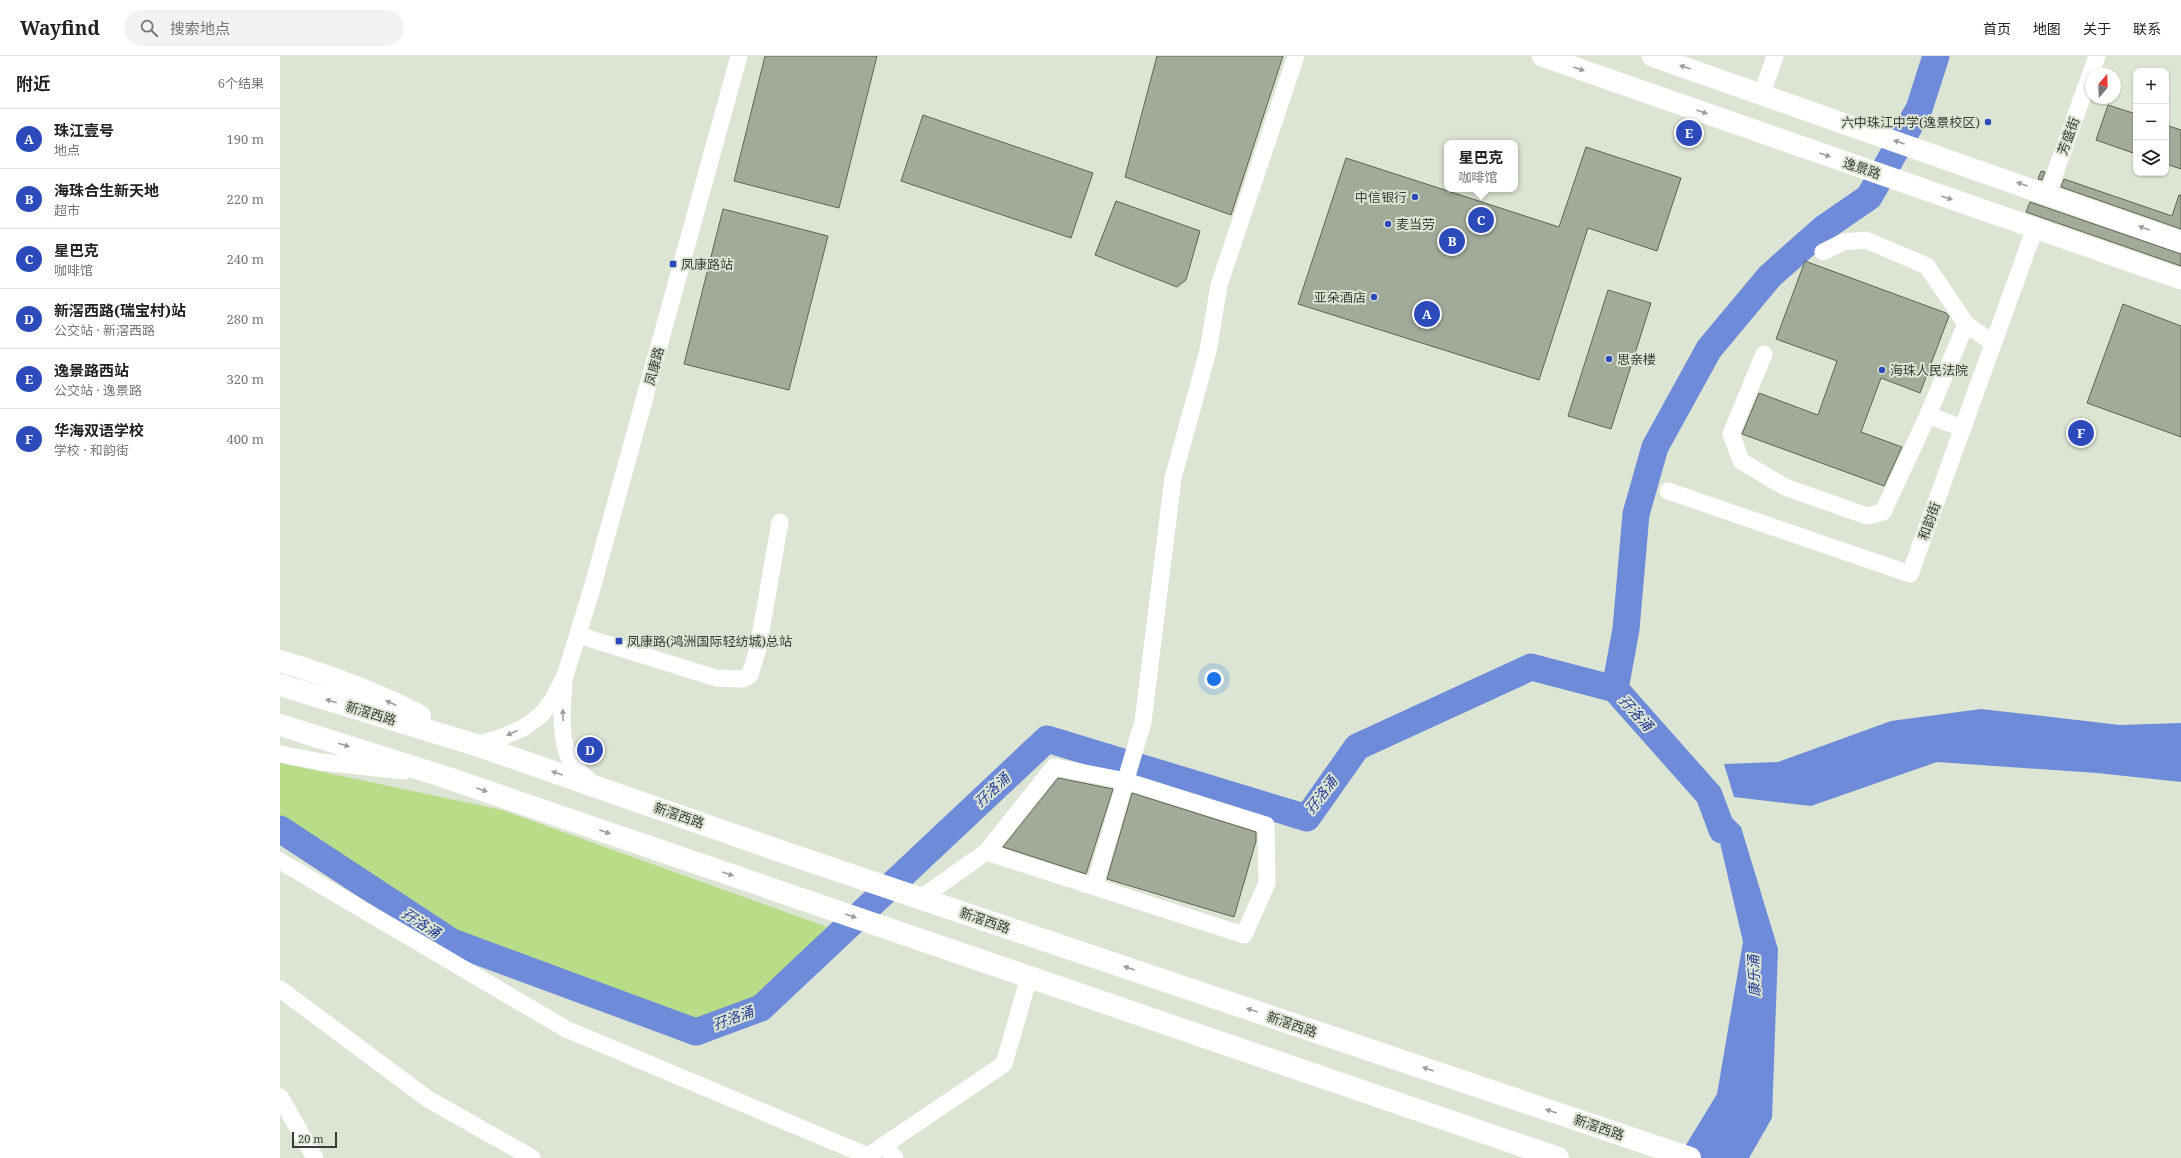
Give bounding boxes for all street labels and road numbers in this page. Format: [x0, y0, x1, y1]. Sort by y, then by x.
street label: 芳盛街 [2053, 115, 2083, 157]
street label: 逸景路 [1841, 153, 1883, 183]
street label: 凤康路 [640, 345, 668, 387]
street label: 和韵街 [1914, 500, 1944, 542]
street label: 新滘西路 [343, 697, 399, 729]
street label: 新滘西路 [651, 798, 707, 832]
street label: 新滘西路 [957, 903, 1013, 937]
street label: 新滘西路 [1264, 1007, 1320, 1041]
street label: 新滘西路 [1571, 1110, 1627, 1144]

